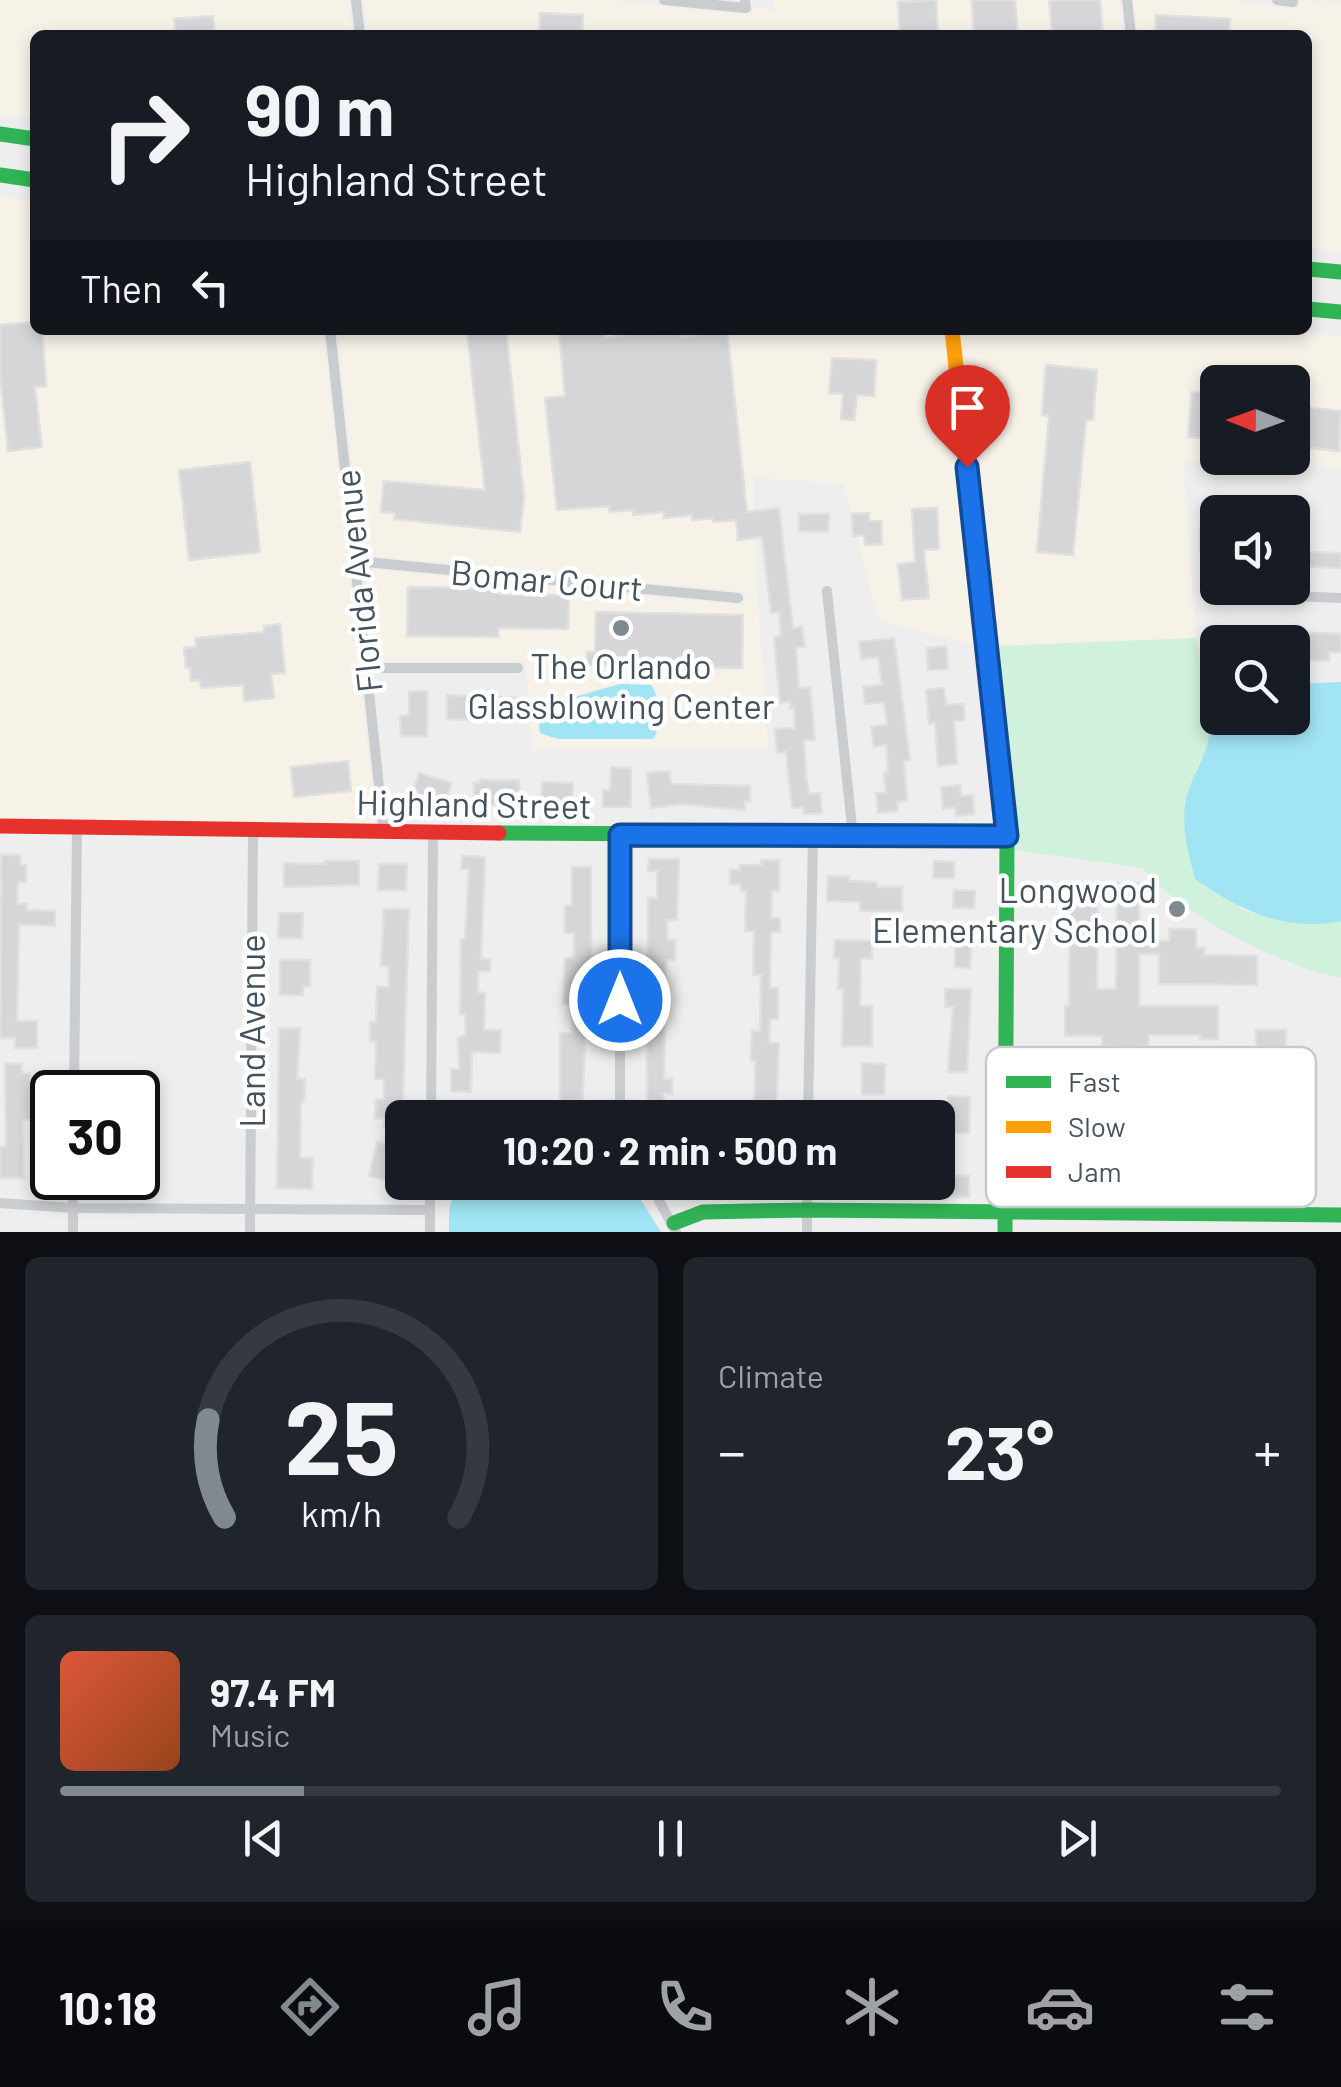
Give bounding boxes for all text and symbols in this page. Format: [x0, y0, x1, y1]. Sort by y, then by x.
text: 90 m [245, 66, 395, 150]
icon: right [80, 70, 210, 200]
text: Highland Street [245, 151, 548, 205]
icon: left [183, 260, 238, 315]
text: Then [80, 265, 163, 311]
pin [925, 365, 1010, 468]
north arrow [1200, 365, 1310, 475]
map controls [1200, 365, 1310, 735]
icon: arrive [940, 380, 995, 435]
street label: Florida Avenue [324, 467, 390, 695]
button: sound [1200, 495, 1310, 605]
street label: Bomar Court [449, 550, 645, 608]
marker: The Orlando Glassblowing Center [610, 617, 632, 639]
button: search [1200, 625, 1310, 735]
place label: The Orlando Glassblowing Center [467, 644, 775, 726]
street label: Highland Street [356, 780, 592, 826]
place label: Longwood Elementary School [872, 868, 1157, 950]
marker: Longwood Elementary School [1166, 898, 1188, 920]
street label: Land Avenue [230, 934, 272, 1128]
position arrow [568, 948, 672, 1052]
legend [986, 1047, 1316, 1207]
text: Fast [1068, 1064, 1121, 1098]
speed limit sign: 30 [30, 1070, 160, 1200]
text: Slow [1068, 1109, 1126, 1143]
text: 10:20 · 2 min · 500 m [503, 1127, 837, 1173]
text: Jam [1068, 1154, 1122, 1188]
text: Climate [718, 1356, 824, 1394]
text: 25 [284, 1371, 399, 1496]
text: 23° [945, 1405, 1054, 1495]
text: − [718, 1417, 746, 1483]
text: + [1253, 1417, 1281, 1483]
text: km/h [301, 1491, 382, 1534]
text: 97.4 FM [210, 1669, 336, 1715]
text: Music [210, 1715, 290, 1753]
icon: previous [236, 1811, 291, 1866]
icon: pause [643, 1811, 698, 1866]
icon: next [1050, 1811, 1105, 1866]
icon: directions [275, 1972, 345, 2042]
icon: music [462, 1972, 532, 2042]
icon: phone [650, 1972, 720, 2042]
icon: climate [837, 1972, 907, 2042]
icon: car [1025, 1972, 1095, 2042]
icon: filters [1212, 1972, 1282, 2042]
text: 10:18 [59, 1980, 157, 2034]

